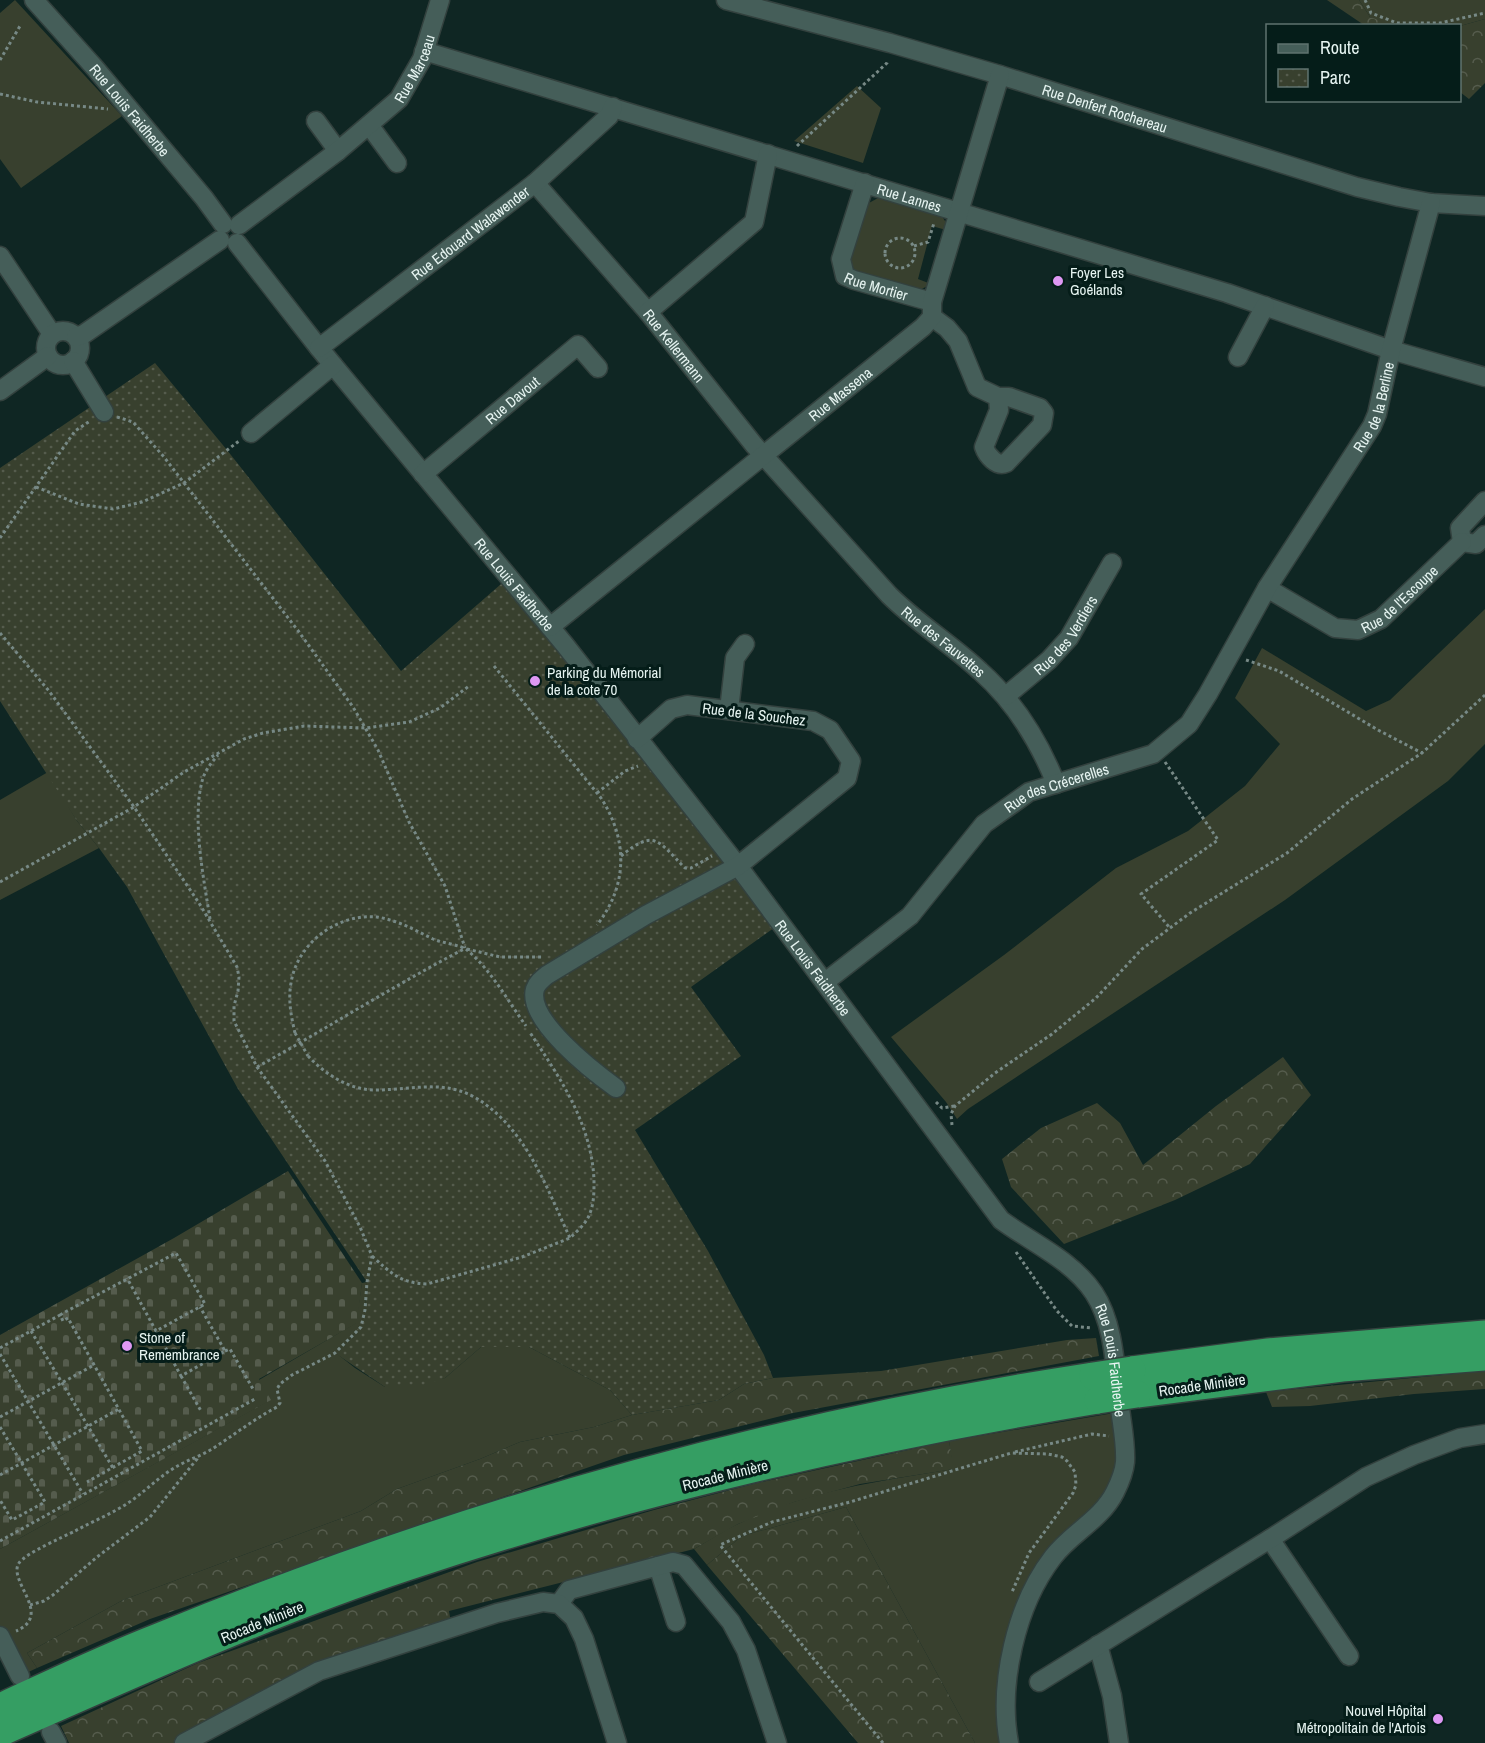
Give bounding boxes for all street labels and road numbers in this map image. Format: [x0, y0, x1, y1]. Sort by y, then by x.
street label: Rue Marceau [389, 32, 439, 107]
street label: Rue Louis Faidherbe [85, 59, 175, 161]
street label: Rue Denfert Rochereau [1040, 78, 1170, 137]
street label: Rue Lannes [875, 178, 944, 217]
street label: Rue Edouard Walawender [406, 181, 534, 285]
street label: Rue Mortier [841, 267, 910, 305]
street label: Rue Kellermann [639, 304, 710, 386]
street label: Rue de la Berline [1347, 360, 1399, 456]
street label: Rue Massena [804, 362, 876, 426]
street label: Rue Davout [480, 371, 544, 429]
street label: Rue Louis Faidherbe [470, 533, 560, 635]
street label: Rue de l'Escoupe [1357, 560, 1442, 638]
street label: Rue des Verdiers [1029, 591, 1102, 679]
street label: Rue des Fauvettes [897, 601, 990, 682]
street label: Rue de la Souchez [701, 697, 807, 731]
street label: Rue des Crécerelles [1000, 758, 1111, 817]
street label: Rue Louis Faidherbe [771, 915, 856, 1020]
street label: Rue Louis Faidherbe [1091, 1300, 1132, 1418]
street label: Rocade Minière [1157, 1368, 1247, 1401]
street label: Rocade Minière [680, 1454, 770, 1496]
street label: Rocade Minière [217, 1596, 307, 1648]

